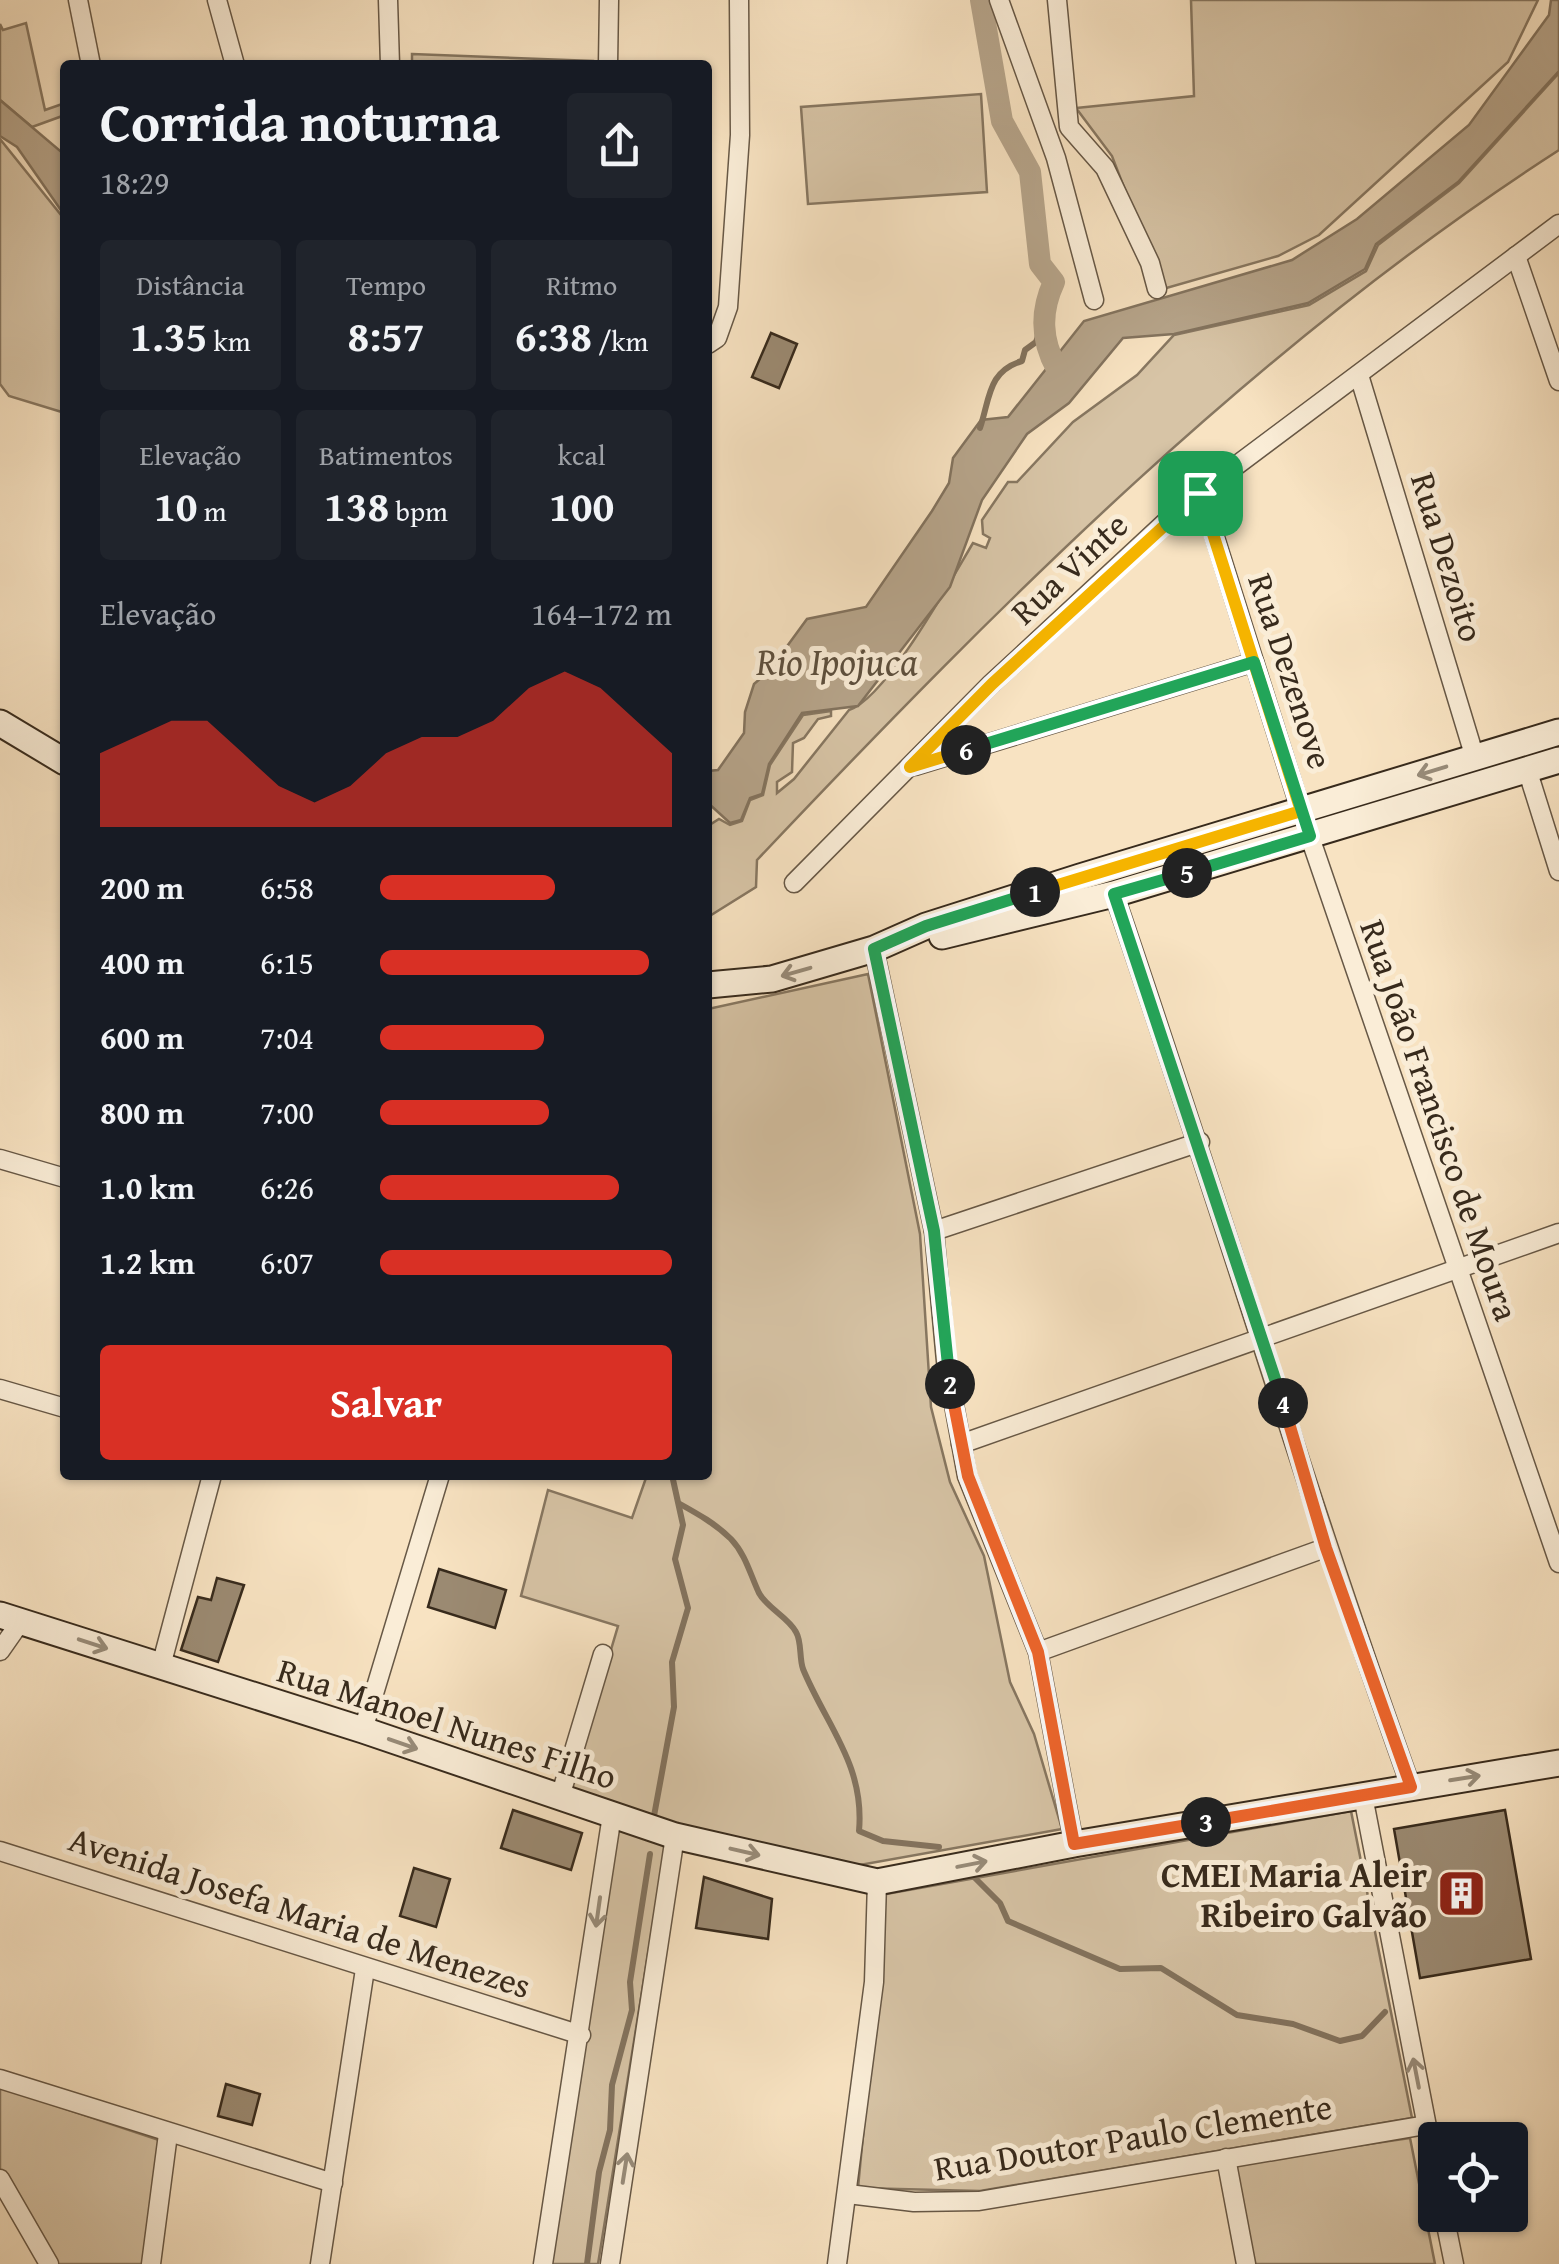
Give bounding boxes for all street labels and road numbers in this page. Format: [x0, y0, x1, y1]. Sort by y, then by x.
street label: Rua Dezoito [1398, 466, 1498, 648]
street label: Rua Vinte [999, 500, 1139, 636]
street label: Rua Dezenove [1235, 567, 1347, 775]
street label: Rua João Francisco de Moura [1347, 913, 1533, 1328]
street label: Rua Manoel Nunes Filho [271, 1644, 623, 1802]
street label: Avenida Josefa Maria de Menezes [62, 1813, 538, 2011]
street label: Rua Doutor Paulo Clemente [930, 2080, 1336, 2194]

